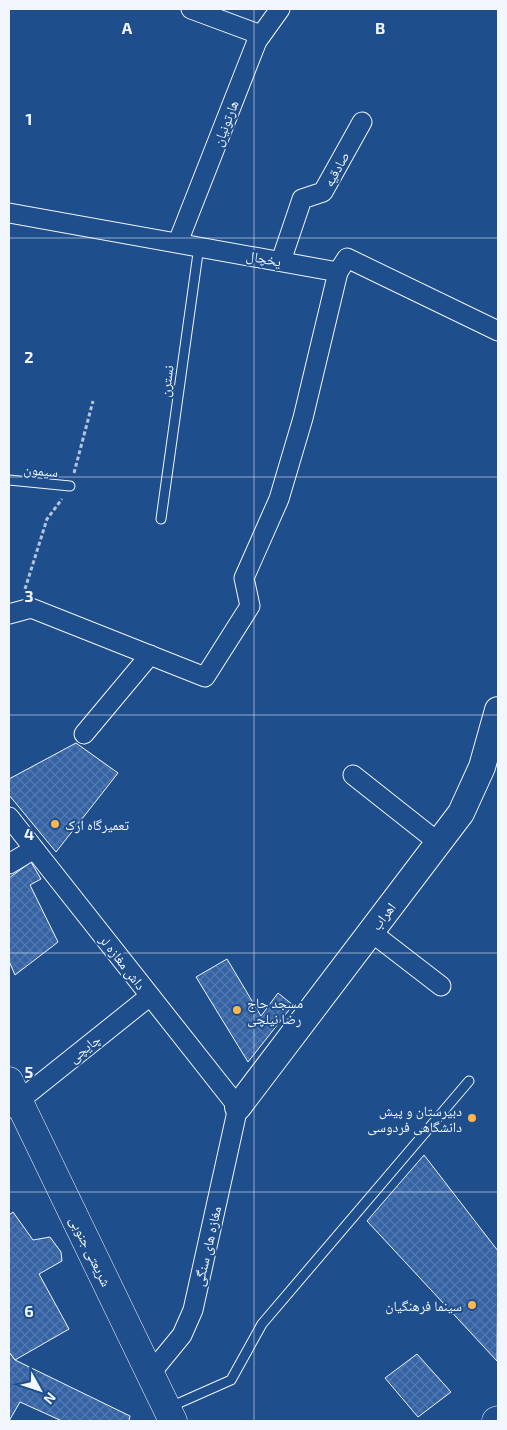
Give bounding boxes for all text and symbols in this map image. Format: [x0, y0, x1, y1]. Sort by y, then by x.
text: A [122, 18, 133, 37]
text: B [375, 18, 385, 37]
street label: هارتونیان [208, 98, 242, 149]
text: 1 [26, 109, 32, 128]
street label: صادقیه [319, 148, 353, 190]
street label: یخچال [245, 246, 283, 271]
text: 2 [24, 347, 34, 366]
street label: نسترن [155, 364, 178, 398]
street label: سیمون [23, 460, 59, 481]
text: 3 [24, 586, 34, 605]
place label: تعمیرگاه ارک [65, 816, 129, 834]
marker: تعمیرگاه ارک [49, 818, 61, 830]
text: 4 [24, 824, 34, 843]
street label: اهراب [367, 899, 400, 934]
street label: داش مغازه لر [95, 930, 150, 994]
place label: مسجد حاج رضا نیلچی [247, 994, 303, 1028]
marker: مسجد حاج رضا نیلچی [231, 1004, 243, 1016]
street label: چایچی [65, 1030, 104, 1067]
text: 5 [25, 1062, 34, 1081]
place label: دبیرستان و پیش دانشگاهی فردوسی [367, 1102, 462, 1136]
marker: دبیرستان و پیش دانشگاهی فردوسی [466, 1112, 478, 1124]
street label: مغازه های سنگی [190, 1204, 225, 1288]
street label: شریعتی جنوبی [66, 1213, 115, 1289]
place label: سینما فرهنگیان [385, 1297, 462, 1315]
marker: سینما فرهنگیان [466, 1299, 478, 1311]
text: 6 [24, 1301, 34, 1320]
north arrow [15, 1365, 65, 1415]
text: N [41, 1389, 60, 1408]

